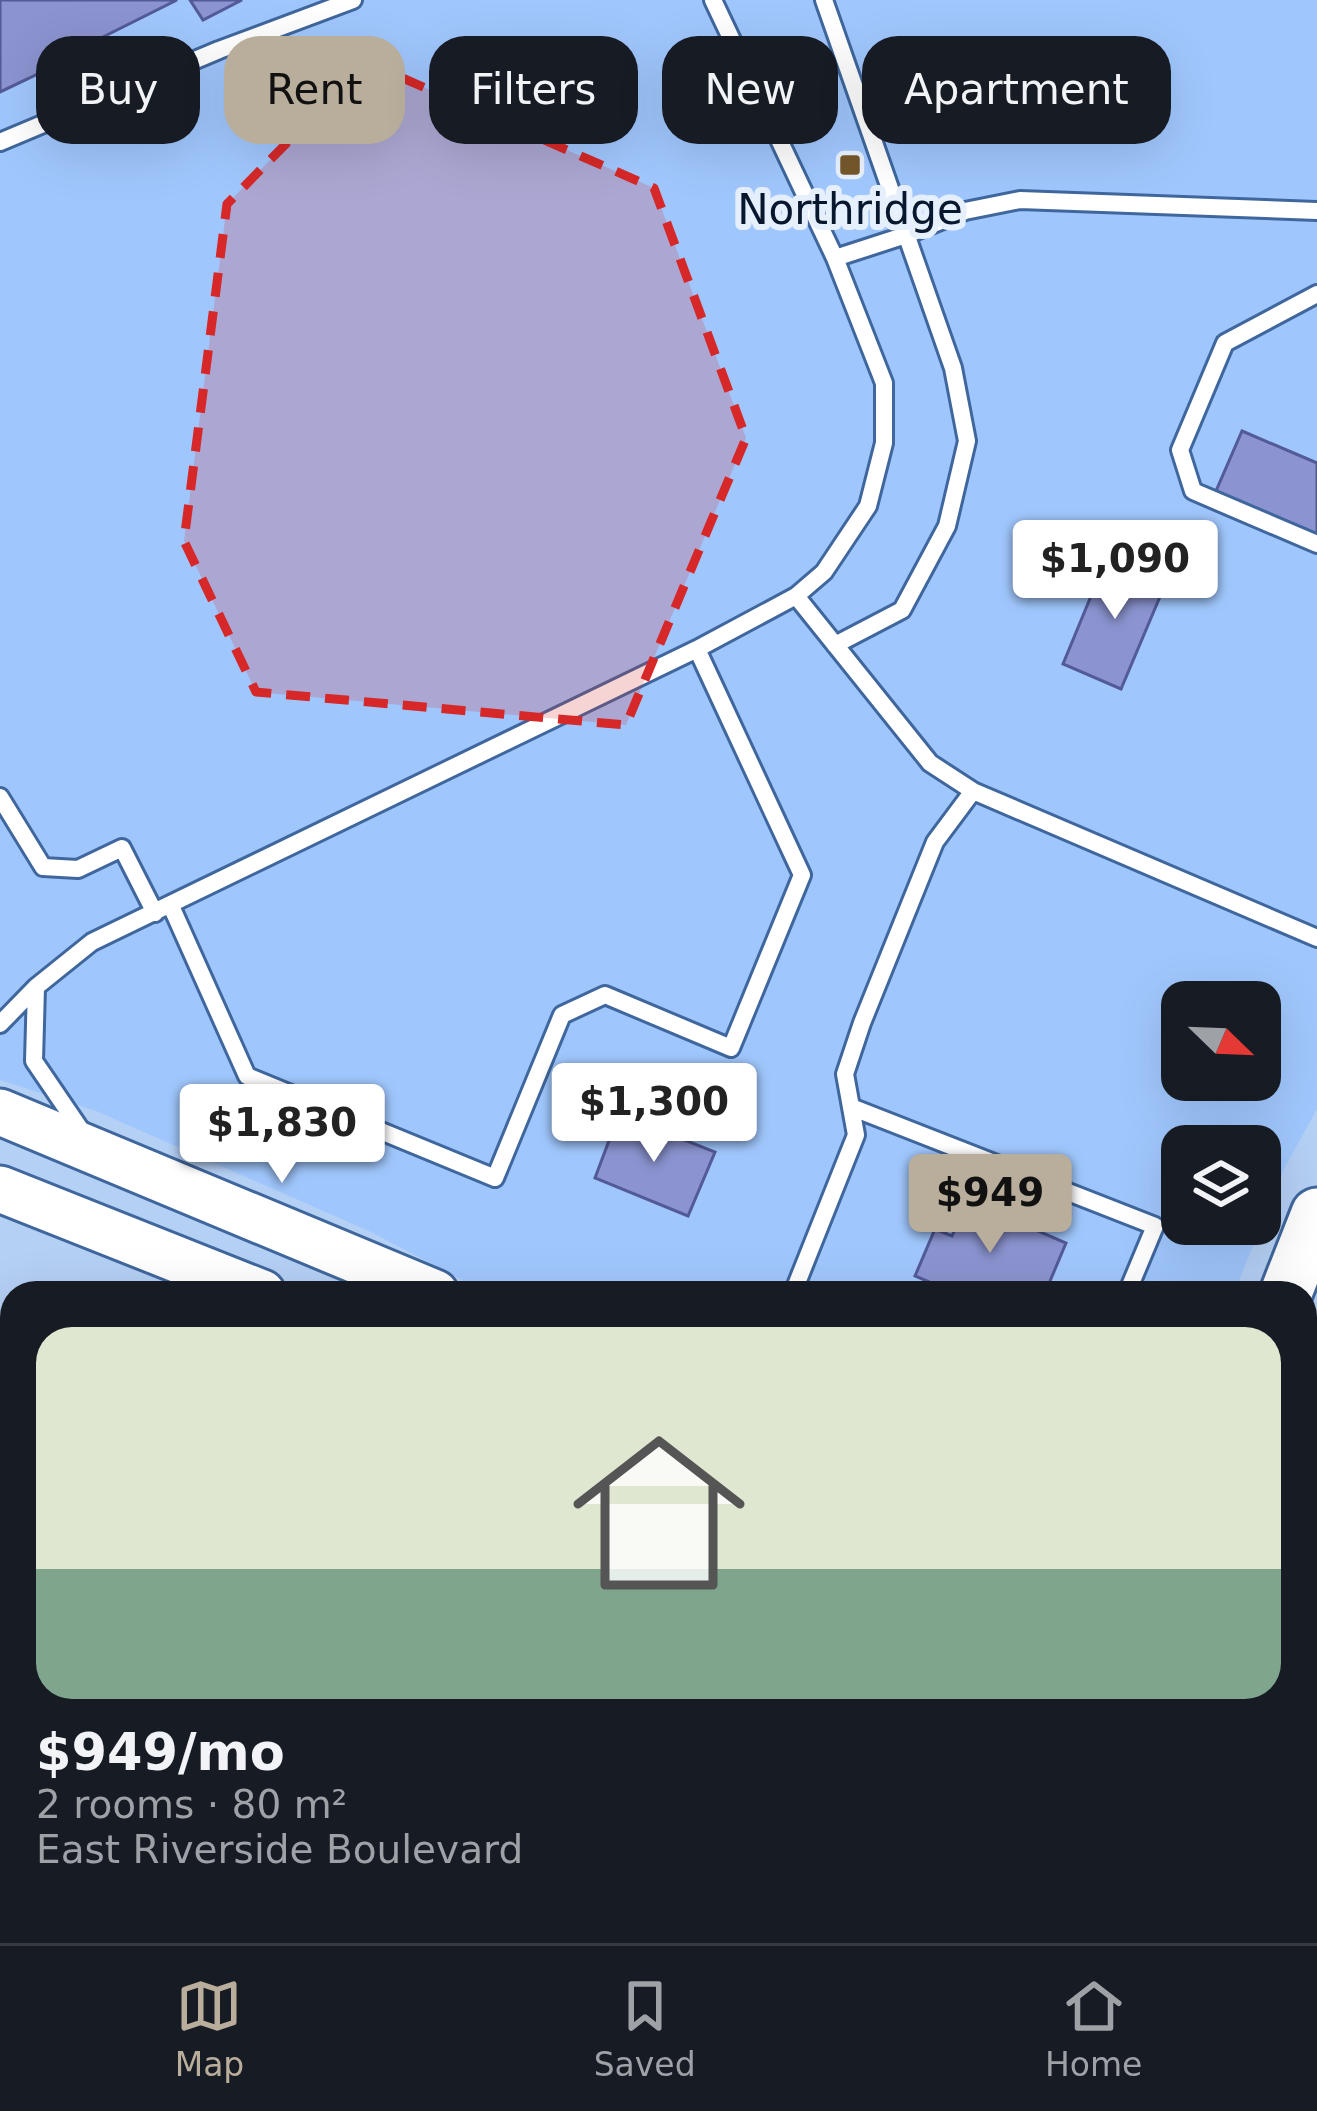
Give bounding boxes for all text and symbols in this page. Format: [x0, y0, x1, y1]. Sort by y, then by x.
chip: Buy [36, 36, 200, 144]
chip: Rent [224, 36, 405, 144]
chip: Filters [429, 36, 638, 144]
chip: New [662, 36, 838, 144]
chip: Apartment [862, 36, 1171, 144]
marker: Northridge [837, 152, 863, 178]
place label: Northridge [737, 185, 963, 234]
pin: $1,090 [1017, 520, 1213, 622]
text: $1,090 [1040, 536, 1190, 581]
north arrow [1161, 981, 1281, 1101]
map controls [1161, 981, 1281, 1245]
pin: $1,300 [556, 1063, 752, 1165]
text: $1,300 [579, 1079, 729, 1124]
pin: $1,830 [184, 1084, 380, 1186]
text: $1,830 [207, 1100, 357, 1145]
button: layers [1161, 1125, 1281, 1245]
pin: $949 [919, 1154, 1061, 1256]
text: $949 [936, 1170, 1044, 1215]
icon: home [551, 1405, 767, 1621]
text: $949/mo [36, 1723, 285, 1782]
text: 2 rooms · 80 m² [36, 1782, 347, 1827]
text: East Riverside Boulevard [36, 1827, 523, 1872]
tab: Map [175, 1973, 244, 2084]
tab: Saved [594, 1973, 696, 2084]
tab: Home [1045, 1973, 1142, 2084]

